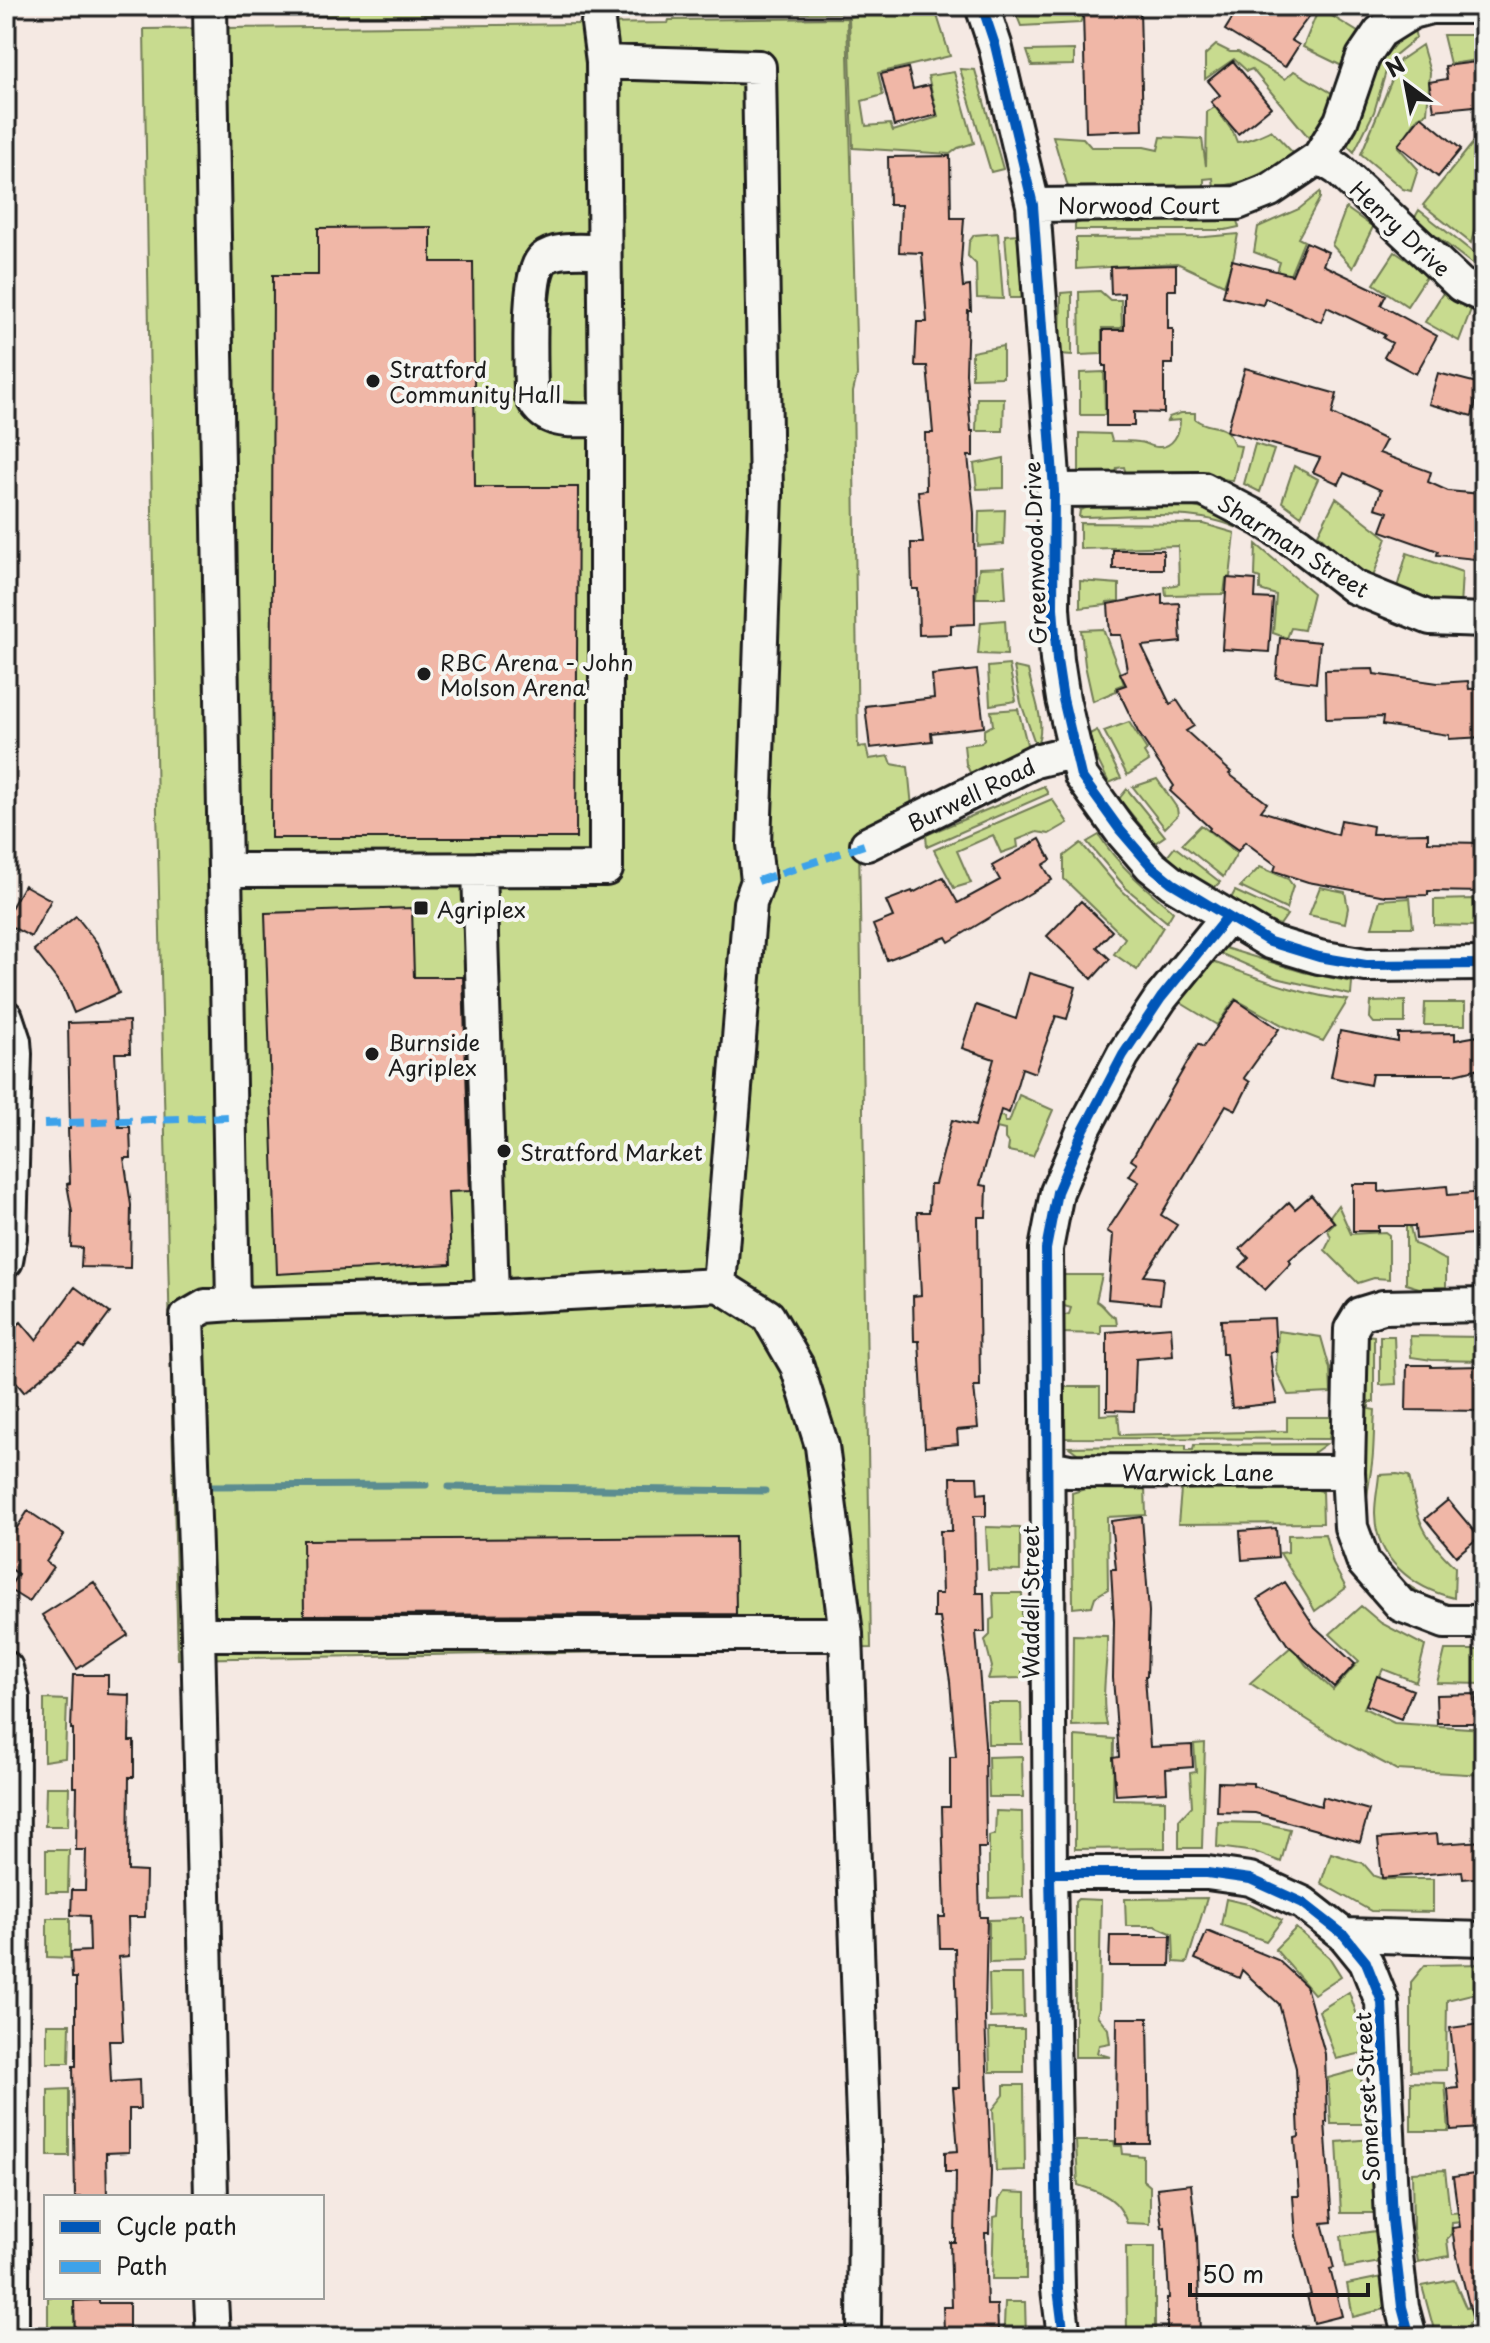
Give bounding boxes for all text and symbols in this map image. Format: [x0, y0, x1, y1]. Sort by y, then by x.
north arrow [1366, 44, 1446, 124]
text: N [1378, 47, 1411, 84]
street label: Henry Drive [1343, 173, 1459, 283]
street label: Norwood Court [1058, 188, 1220, 221]
place label: Stratford Community Hall [389, 352, 561, 410]
marker: Stratford Community Hall [364, 372, 382, 390]
street label: Greenwood Drive [1014, 461, 1054, 645]
street label: Sharman Street [1212, 485, 1376, 605]
place label: RBC Arena - John Molson Arena [440, 645, 633, 703]
marker: RBC Arena - John Molson Arena [415, 665, 433, 683]
street label: Burwell Road [902, 749, 1040, 839]
place label: Agriplex [437, 892, 526, 925]
marker: Agriplex [412, 899, 430, 917]
place label: Burnside Agriplex [388, 1025, 480, 1083]
marker: Burnside Agriplex [363, 1045, 381, 1063]
place label: Stratford Market [520, 1135, 703, 1168]
marker: Stratford Market [495, 1142, 513, 1160]
street label: Warwick Lane [1122, 1455, 1274, 1488]
street label: Waddell Street [1013, 1525, 1046, 1679]
street label: Somerset Street [1345, 2011, 1387, 2183]
legend [44, 2195, 324, 2299]
text: Cycle path [116, 2207, 237, 2243]
text: Path [116, 2247, 168, 2283]
scale bar [1190, 2247, 1368, 2297]
text: 50 m [1202, 2255, 1264, 2291]

